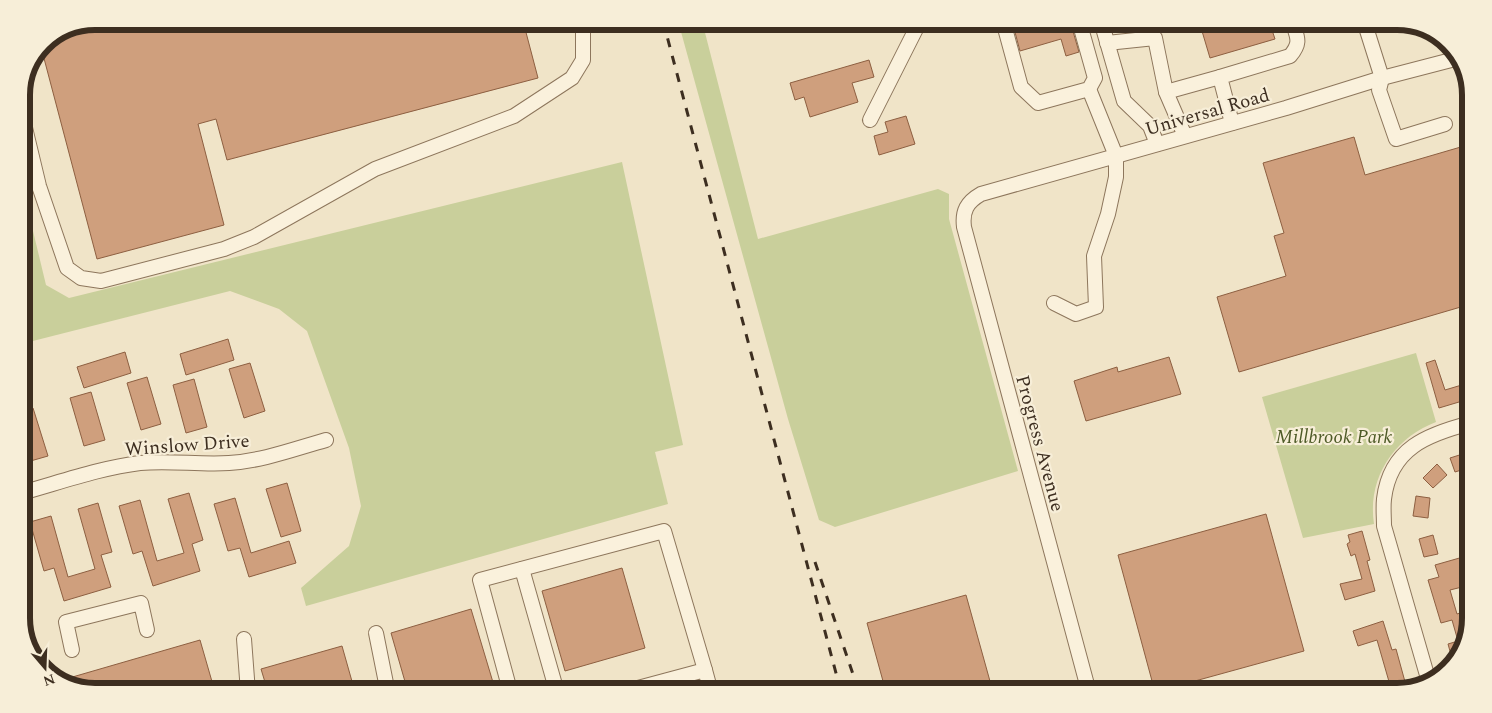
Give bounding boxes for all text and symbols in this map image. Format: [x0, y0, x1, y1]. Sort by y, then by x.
street label: Universal Road [1142, 81, 1273, 144]
street label: Progress Avenue [1007, 372, 1072, 515]
park label: Millbrook Park [1276, 423, 1393, 452]
street label: Winslow Drive [124, 427, 251, 464]
north arrow [20, 643, 70, 693]
text: N [40, 668, 58, 692]

